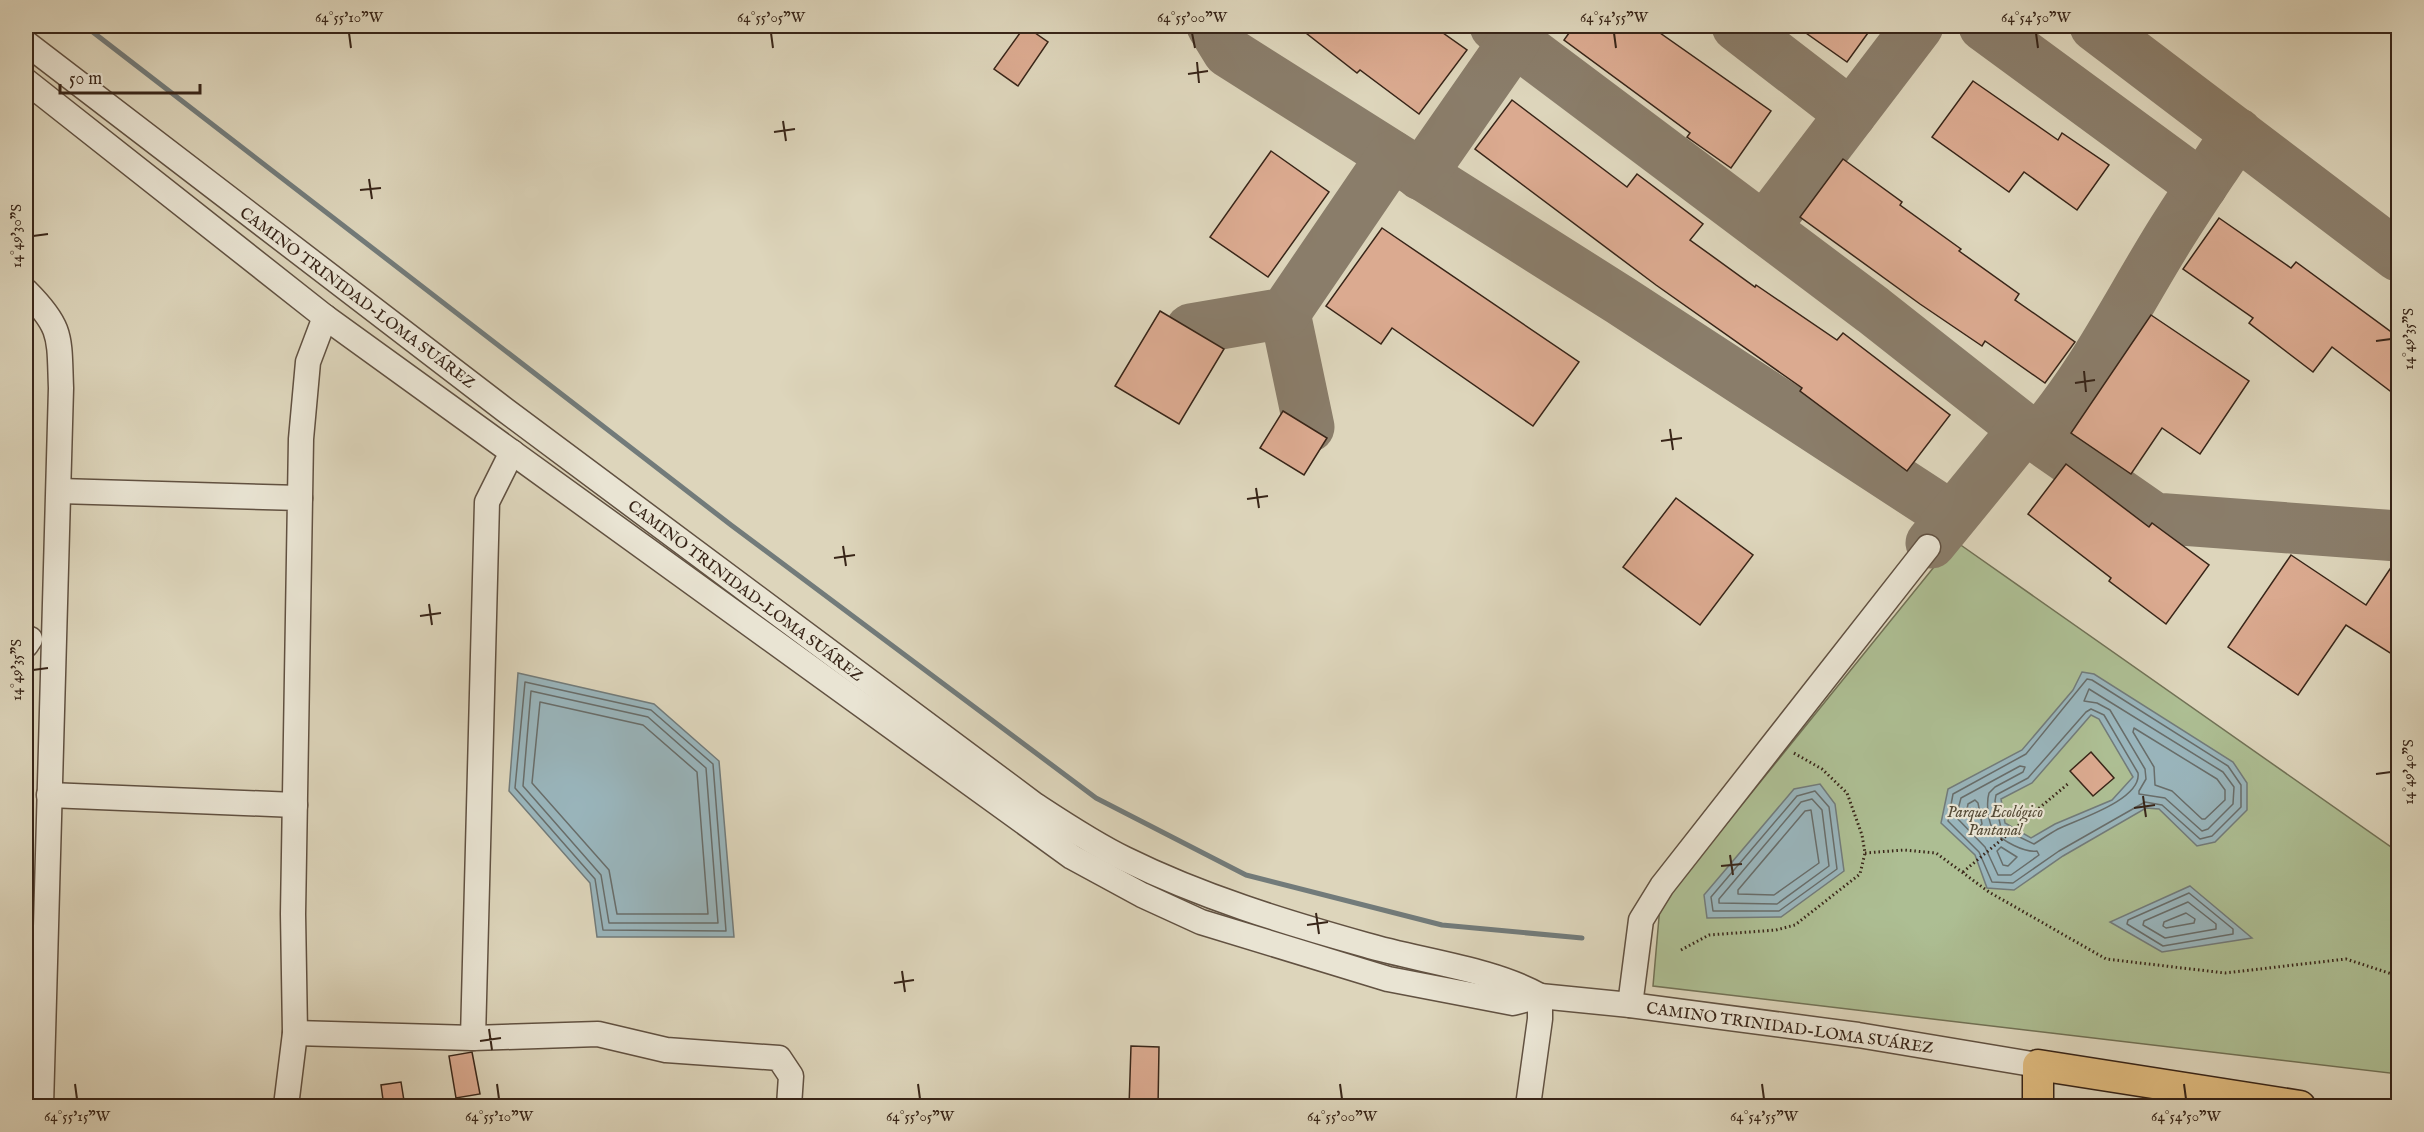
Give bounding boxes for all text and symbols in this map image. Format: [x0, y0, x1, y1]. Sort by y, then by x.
text: 64°55'10"W [315, 8, 384, 27]
text: 64°55'05"W [737, 8, 806, 27]
text: 64°55'00"W [1157, 8, 1228, 27]
text: 64°54'55"W [1580, 8, 1649, 27]
text: 64°54'50"W [2001, 8, 2072, 27]
scale bar [60, 57, 200, 95]
text: 50 m [69, 68, 102, 91]
street label: CAMINO TRINIDAD-LOMA SUÁREZ [235, 202, 480, 394]
text: 14°49'30"S [7, 204, 26, 268]
text: 14°49'35"S [2399, 308, 2418, 370]
street label: CAMINO TRINIDAD-LOMA SUÁREZ [623, 495, 868, 687]
text: 14°49'35"S [7, 639, 26, 701]
text: 14°49'40"S [2399, 739, 2418, 805]
park label: Parque Ecológico Pantanal [1947, 803, 2043, 841]
street label: CAMINO TRINIDAD-LOMA SUÁREZ [1645, 997, 1935, 1059]
text: 64°55'15"W [44, 1107, 111, 1126]
text: 64°55'10"W [465, 1107, 534, 1126]
text: 64°55'05"W [886, 1107, 955, 1126]
text: 64°55'00"W [1307, 1107, 1378, 1126]
text: 64°54'55"W [1730, 1107, 1799, 1126]
text: 64°54'50"W [2151, 1107, 2222, 1126]

